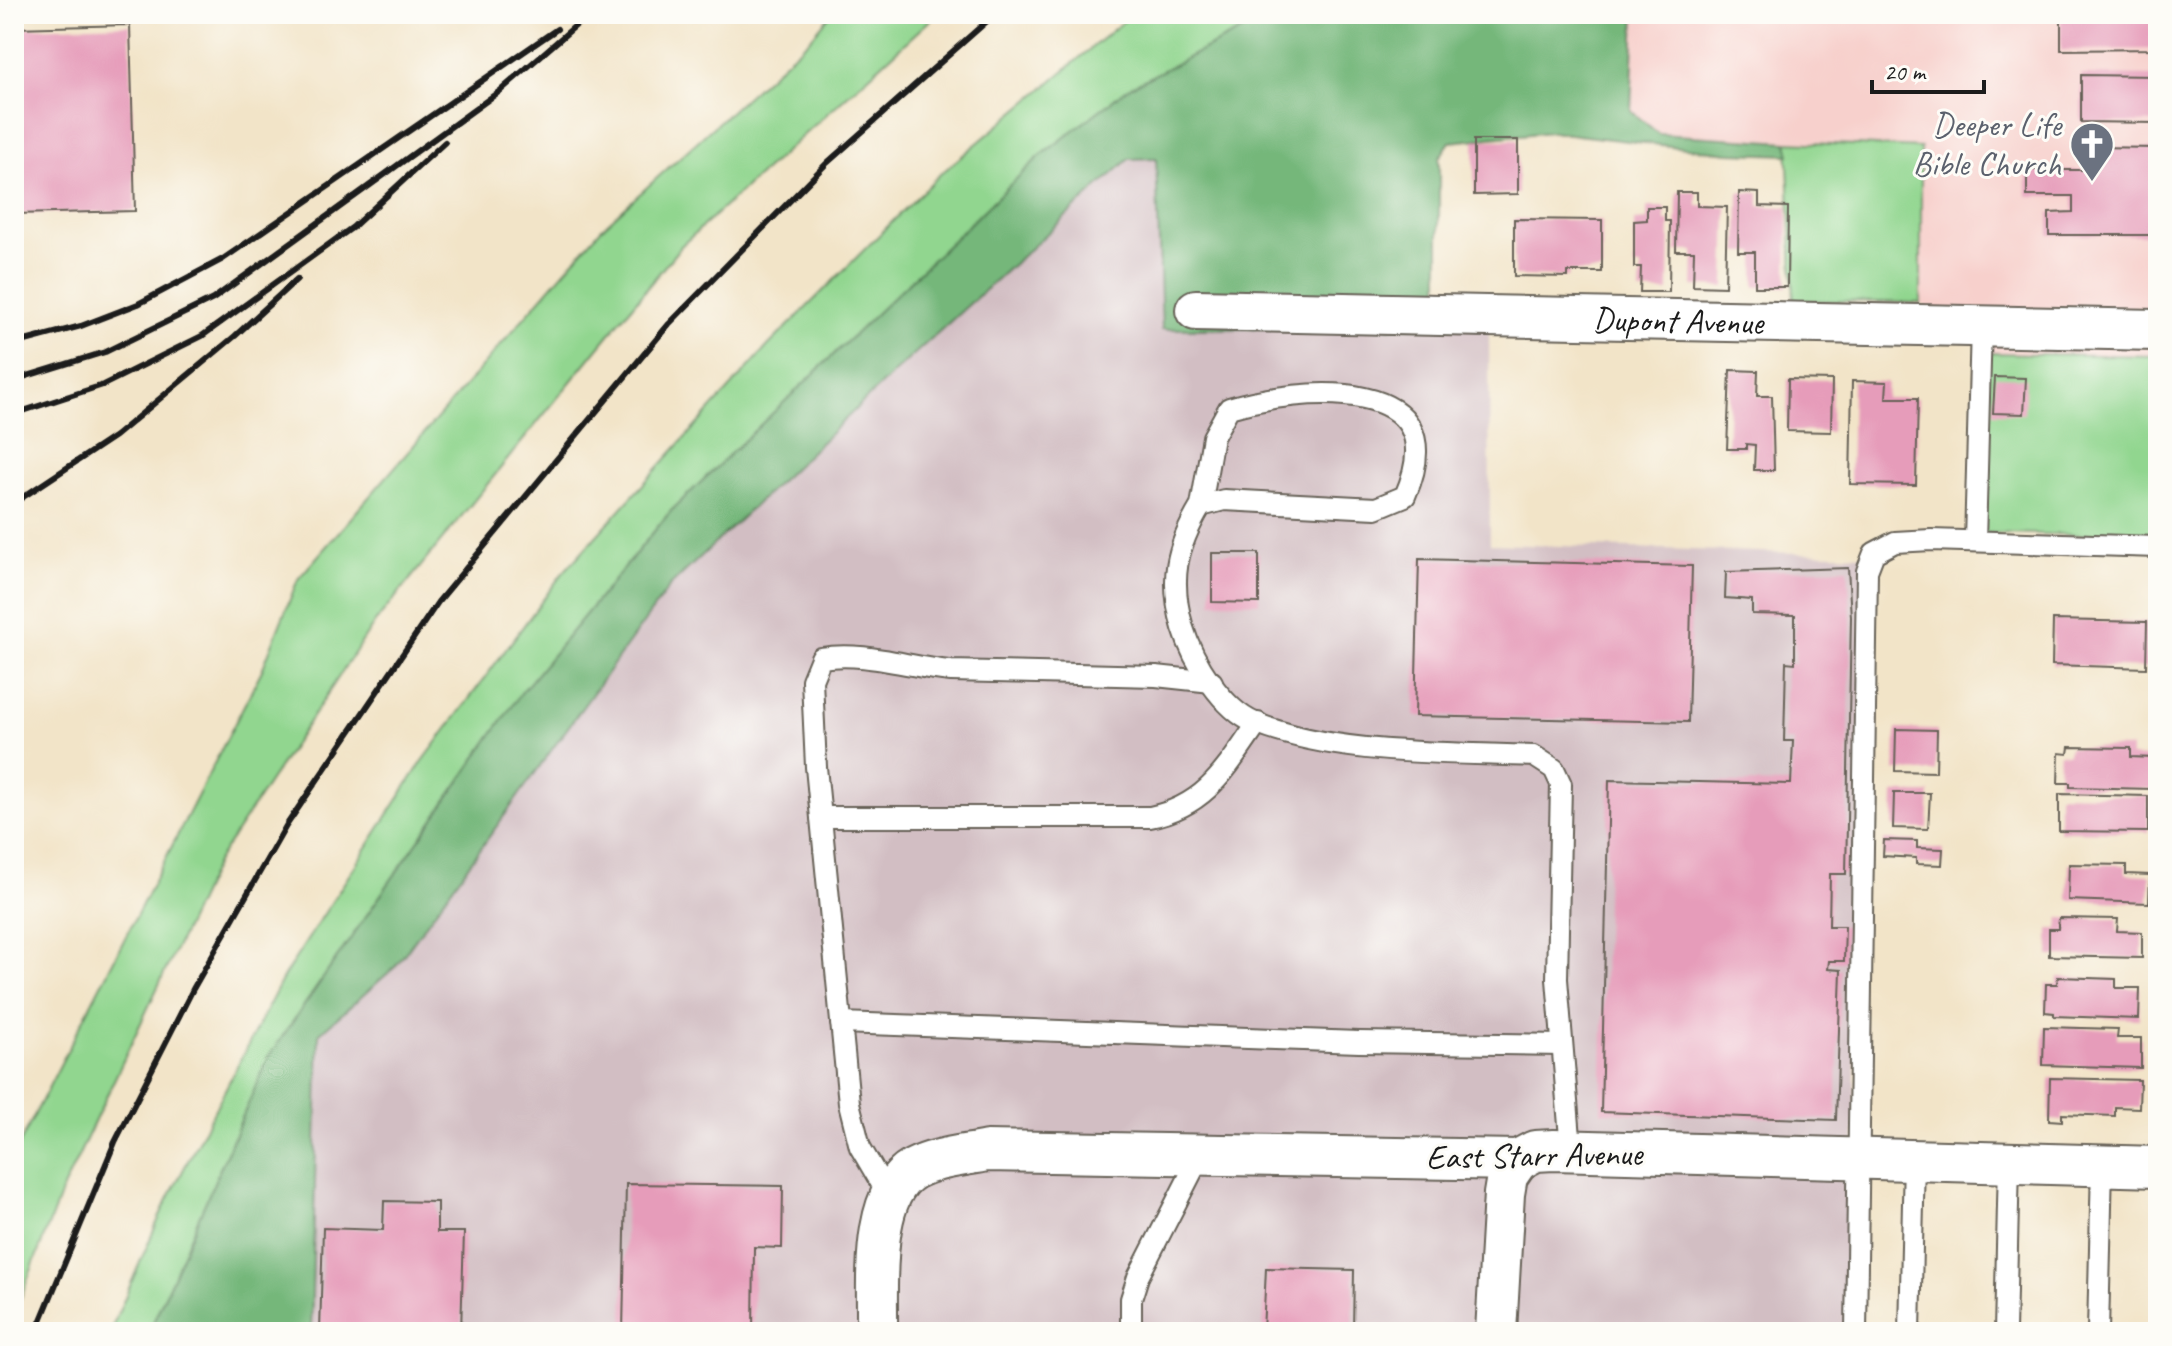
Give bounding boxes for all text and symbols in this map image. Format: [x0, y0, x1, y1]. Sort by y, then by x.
scale bar [1872, 44, 1984, 94]
text: 20 m [1884, 57, 1927, 87]
place label: Deeper Life Bible Church [1913, 103, 2063, 185]
church icon: Deeper Life Bible Church [2068, 120, 2116, 183]
street label: Dupont Avenue [1592, 297, 1765, 343]
street label: East Starr Avenue [1426, 1132, 1644, 1178]

